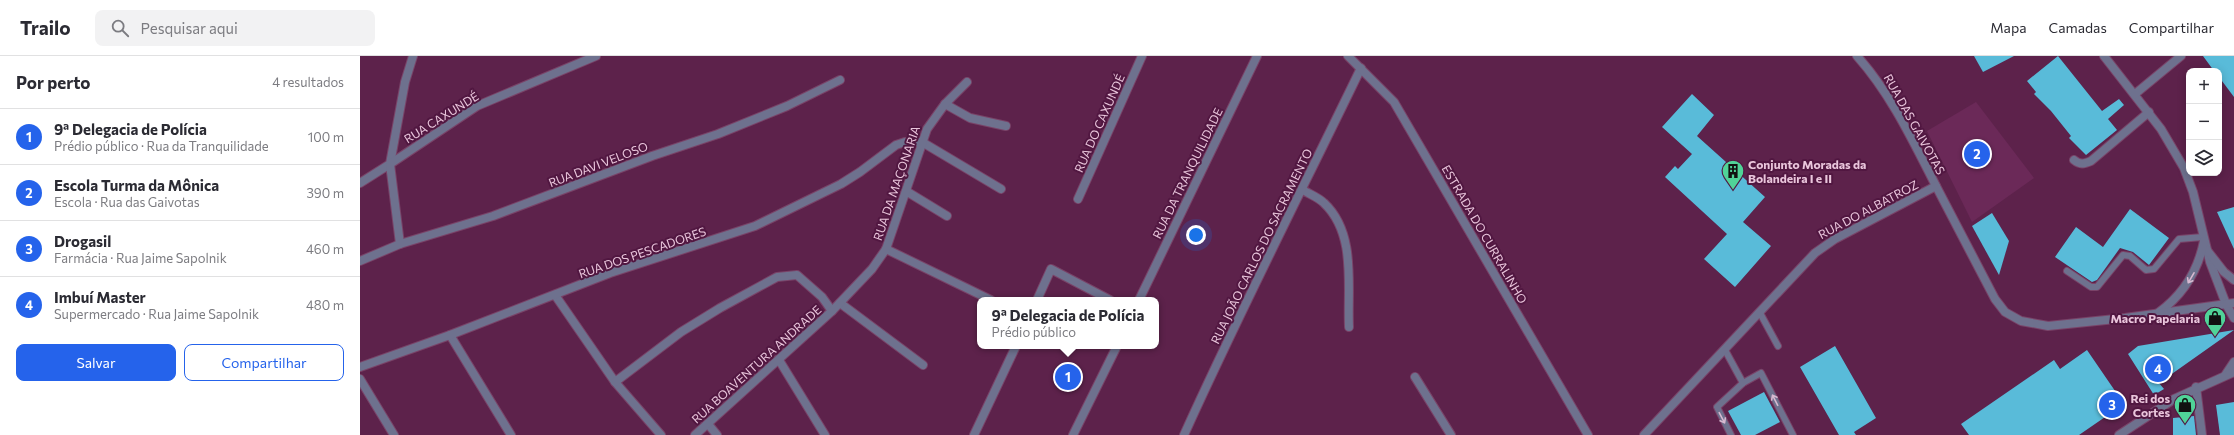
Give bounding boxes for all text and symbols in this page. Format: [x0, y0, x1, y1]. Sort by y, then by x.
search box [95, 10, 375, 46]
text: Trailo [20, 16, 71, 39]
icon: search [109, 17, 131, 39]
text: Pesquisar aqui [141, 19, 238, 37]
text: Mapa [1990, 19, 2027, 36]
text: Camadas [2049, 19, 2107, 36]
text: Compartilhar [2129, 19, 2214, 36]
map controls [2186, 68, 2222, 176]
button: + [2186, 68, 2222, 104]
street label: RUA DAS GAIVOTAS [1882, 71, 1948, 177]
text: Por perto [16, 72, 91, 93]
street label: RUA DO CAXUNDÉ [1071, 72, 1127, 174]
text: 4 resultados [272, 74, 344, 90]
street label: RUA CAXUNDÉ [401, 88, 481, 146]
button: − [2186, 104, 2222, 140]
street label: RUA DA TRANQUILIDADE [1149, 105, 1225, 241]
text: 9ª Delegacia de Polícia [54, 120, 207, 138]
street label: RUA DA MAÇONARIA [870, 124, 922, 242]
text: 1 [26, 129, 32, 145]
text: 100 m [308, 129, 344, 145]
text: Prédio público · Rua da Tranquilidade [54, 138, 269, 154]
street label: RUA DAVI VELOSO [546, 139, 650, 189]
pin: 2 [1964, 139, 1990, 169]
button: layers [2186, 140, 2222, 176]
street label: RUA JOÃO CARLOS DO SACRAMENTO [1208, 146, 1315, 346]
place label: Conjunto Moradas da Bolandeira I e II [1748, 157, 1866, 185]
building icon: Conjunto Moradas da Bolandeira I e II [1720, 158, 1746, 191]
street label: ESTRADA DO CURRALINHO [1440, 162, 1531, 306]
text: Escola Turma da Mônica [54, 176, 219, 194]
street label: RUA DO ALBATROZ [1816, 177, 1920, 241]
text: 2 [25, 185, 33, 201]
text: 390 m [306, 185, 344, 201]
text: Escola · Rua das Gaivotas [54, 194, 200, 210]
street label: RUA DOS PESCADORES [576, 224, 708, 280]
your location [1186, 225, 1206, 245]
text: Drogasil [54, 232, 111, 250]
text: 3 [25, 241, 33, 257]
text: 460 m [306, 241, 344, 257]
text: Farmácia · Rua Jaime Sapolnik [54, 250, 227, 266]
one-way arrow [2186, 272, 2194, 284]
text: Imbuí Master [54, 288, 146, 306]
text: 4 [25, 297, 33, 313]
text: 480 m [306, 297, 344, 313]
popup [977, 297, 1159, 349]
street label: RUA BOAVENTURA ANDRADE [688, 302, 824, 426]
shop icon: Macro Papelaria [2202, 305, 2228, 338]
text: Supermercado · Rua Jaime Sapolnik [54, 306, 259, 322]
text: 9ª Delegacia de Polícia [992, 306, 1144, 324]
place label: Macro Papelaria [2110, 311, 2200, 325]
text: Prédio público [992, 324, 1076, 340]
button: Salvar [16, 344, 176, 381]
button: Compartilhar [184, 344, 344, 381]
pin: 4 [2145, 354, 2171, 384]
pin: 1 [1055, 362, 1081, 392]
pin: 3 [2099, 390, 2125, 420]
place label: Rei dos Cortes [2131, 391, 2170, 419]
shop icon: Rei dos Cortes [2172, 392, 2198, 425]
one-way arrow [1771, 395, 1779, 407]
one-way arrow [1719, 411, 1726, 423]

